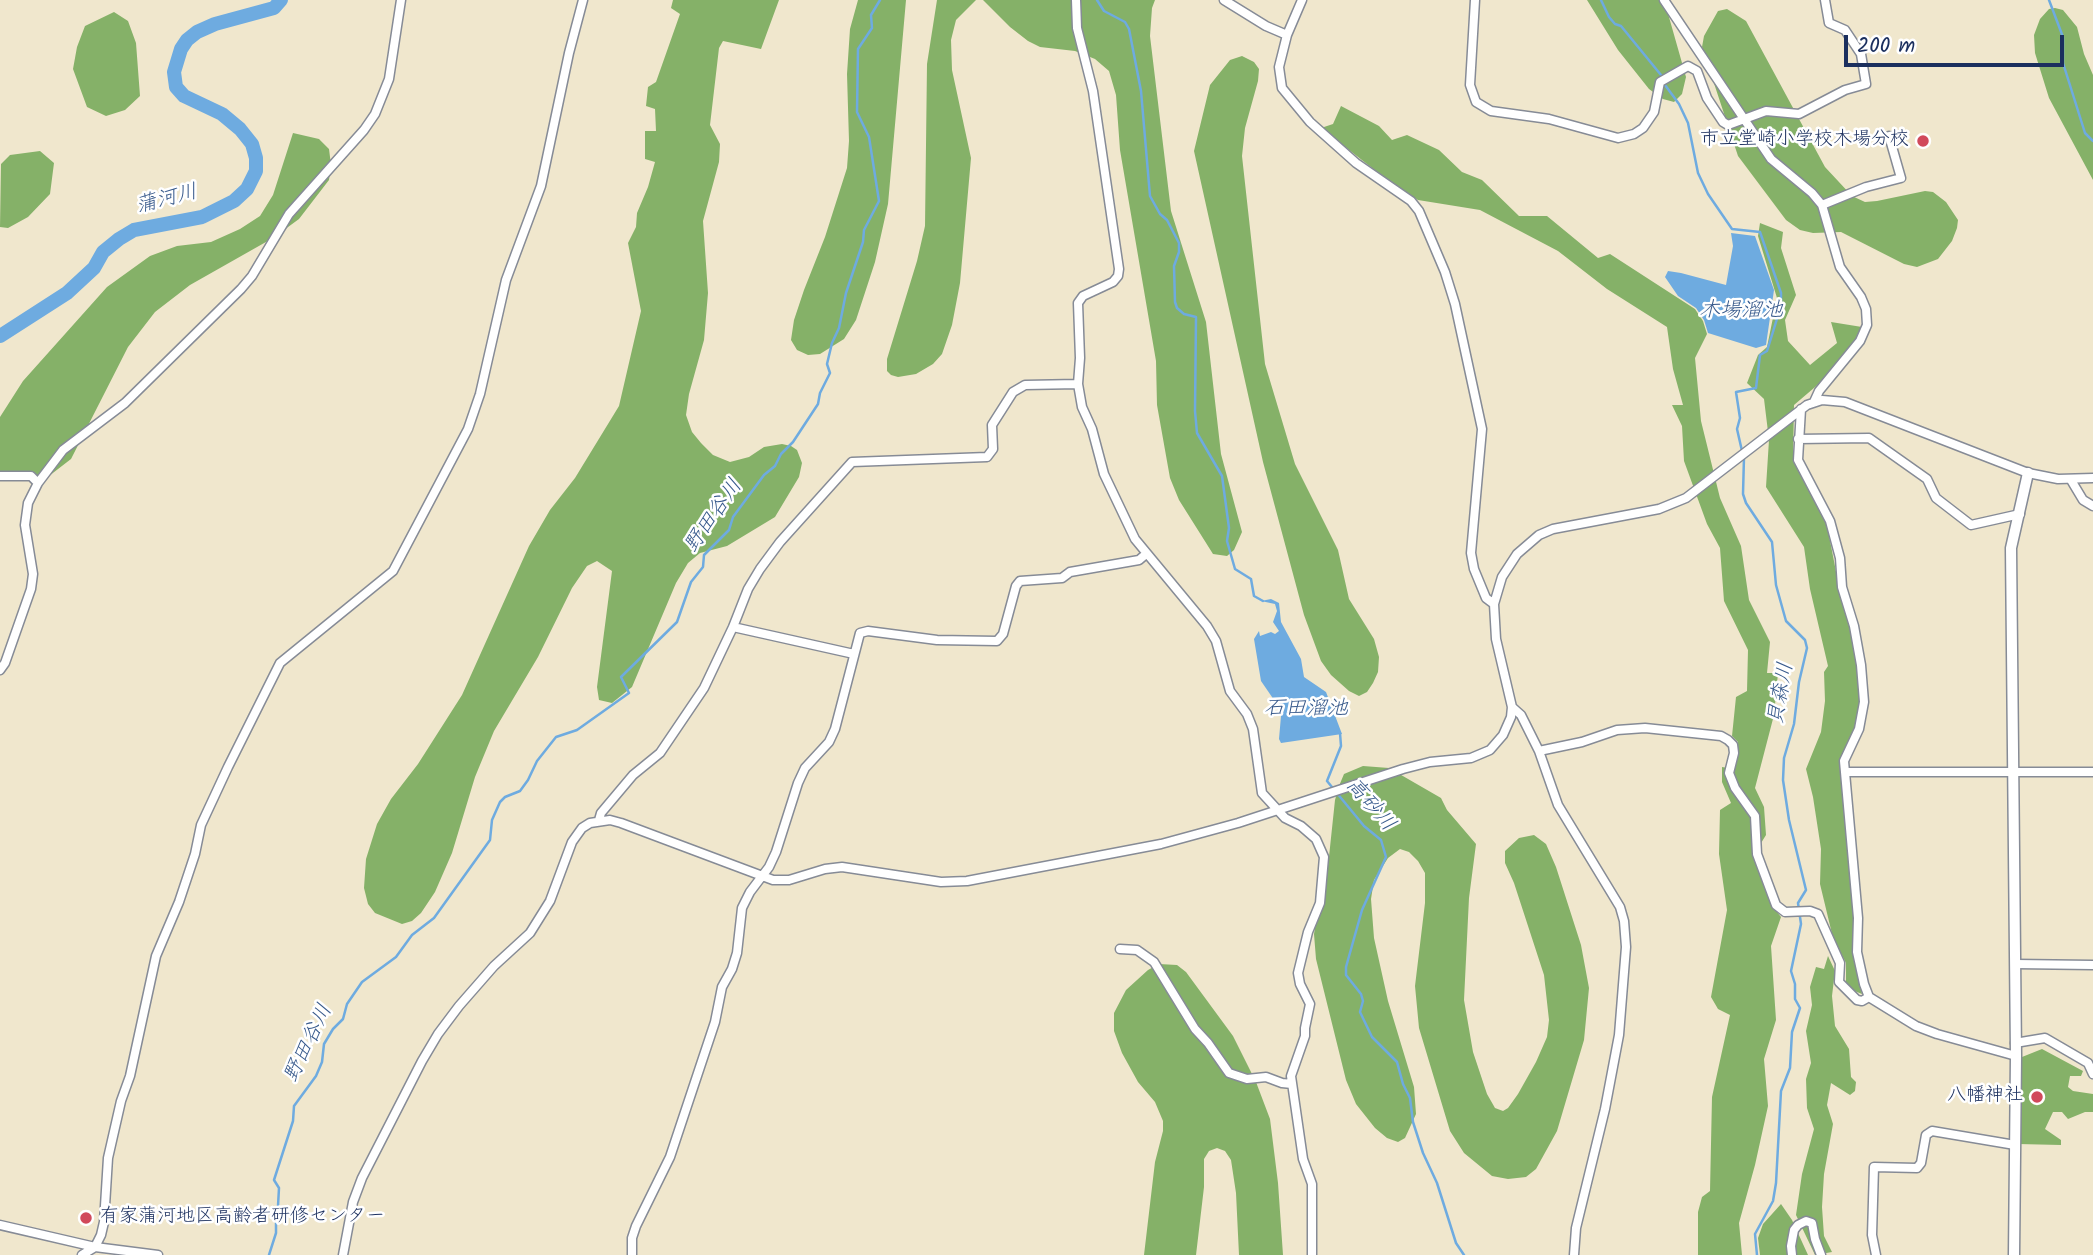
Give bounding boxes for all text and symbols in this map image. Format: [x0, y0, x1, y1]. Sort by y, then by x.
scale bar [1848, 21, 2068, 65]
text: 200 m [1857, 30, 1915, 63]
place label: 市立堂崎小学校木場分校 [1700, 130, 1909, 152]
marker: 市立堂崎小学校木場分校 [1915, 133, 1931, 149]
water label: 蒲河川 [133, 181, 201, 221]
water label: 木場溜池 [1699, 299, 1783, 325]
water label: 野田谷川 [681, 475, 749, 559]
water label: 貝森川 [1765, 661, 1801, 727]
water label: 石田溜池 [1264, 697, 1348, 723]
water label: 高砂川 [1339, 774, 1399, 838]
water label: 野田谷川 [280, 1001, 340, 1087]
place label: 八幡神社 [1947, 1086, 2023, 1108]
marker: 八幡神社 [2029, 1089, 2045, 1105]
place label: 有家蒲河地区高齢者研修センター [100, 1207, 385, 1229]
marker: 有家蒲河地区高齢者研修センター [78, 1210, 94, 1226]

